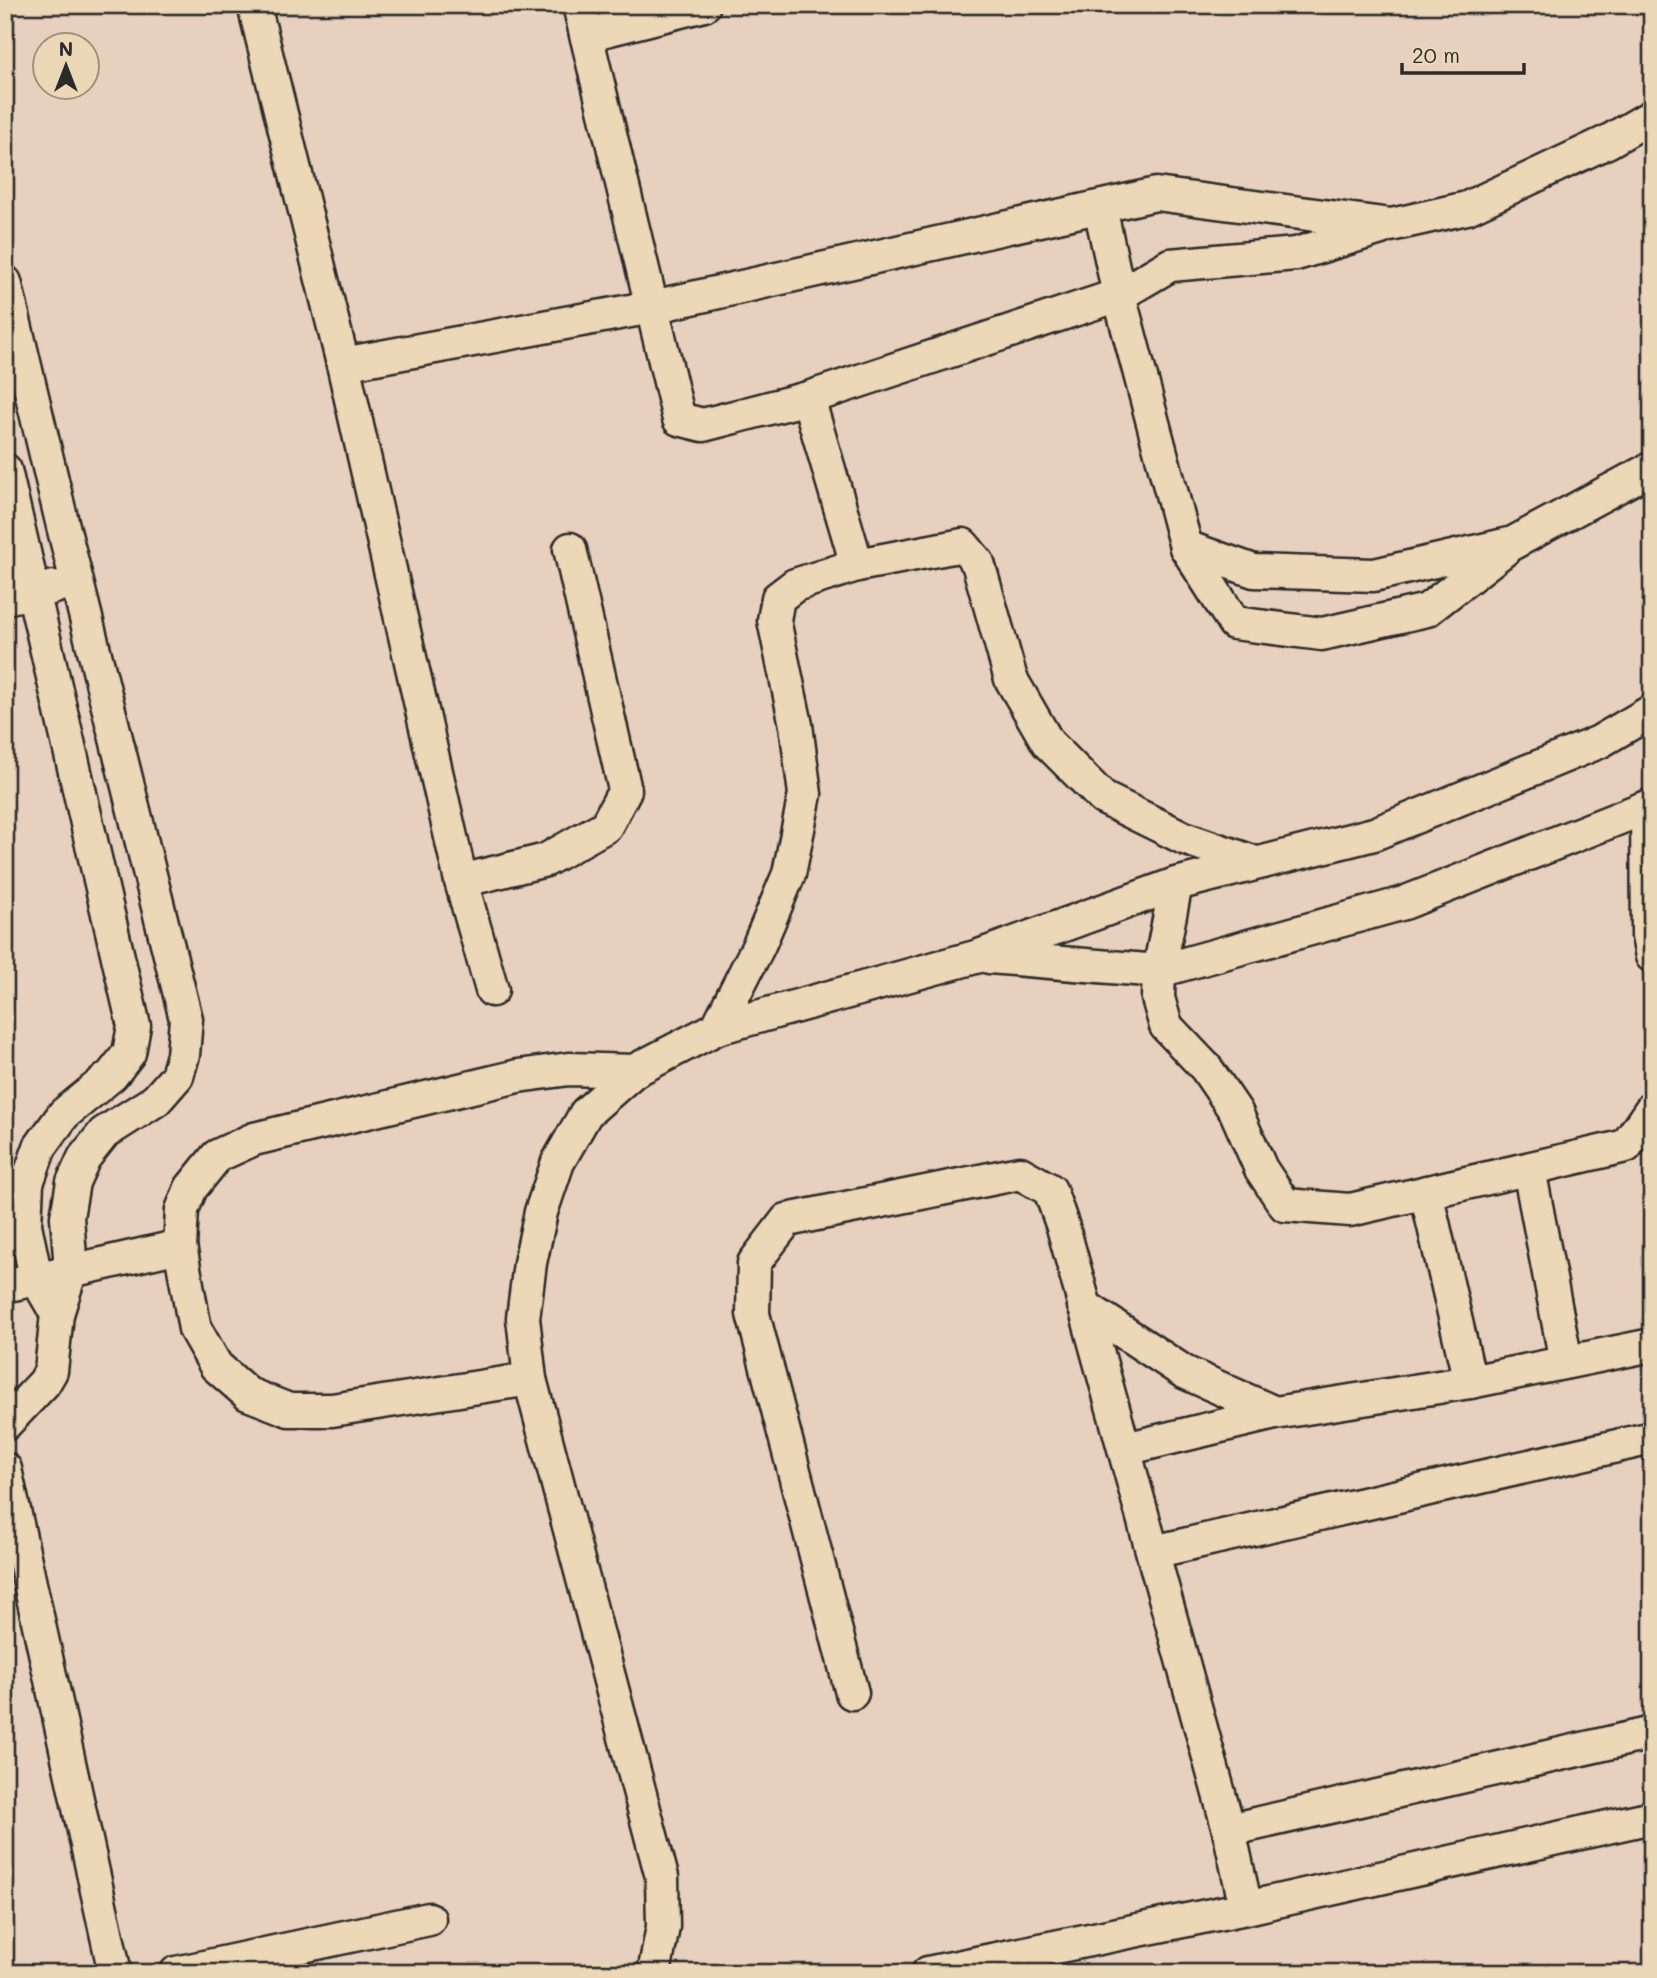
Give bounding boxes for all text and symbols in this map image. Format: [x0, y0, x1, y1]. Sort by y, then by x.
north arrow [32, 32, 102, 102]
scale bar [1402, 32, 1524, 76]
text: N [59, 36, 73, 61]
text: 20 m [1412, 41, 1460, 68]

